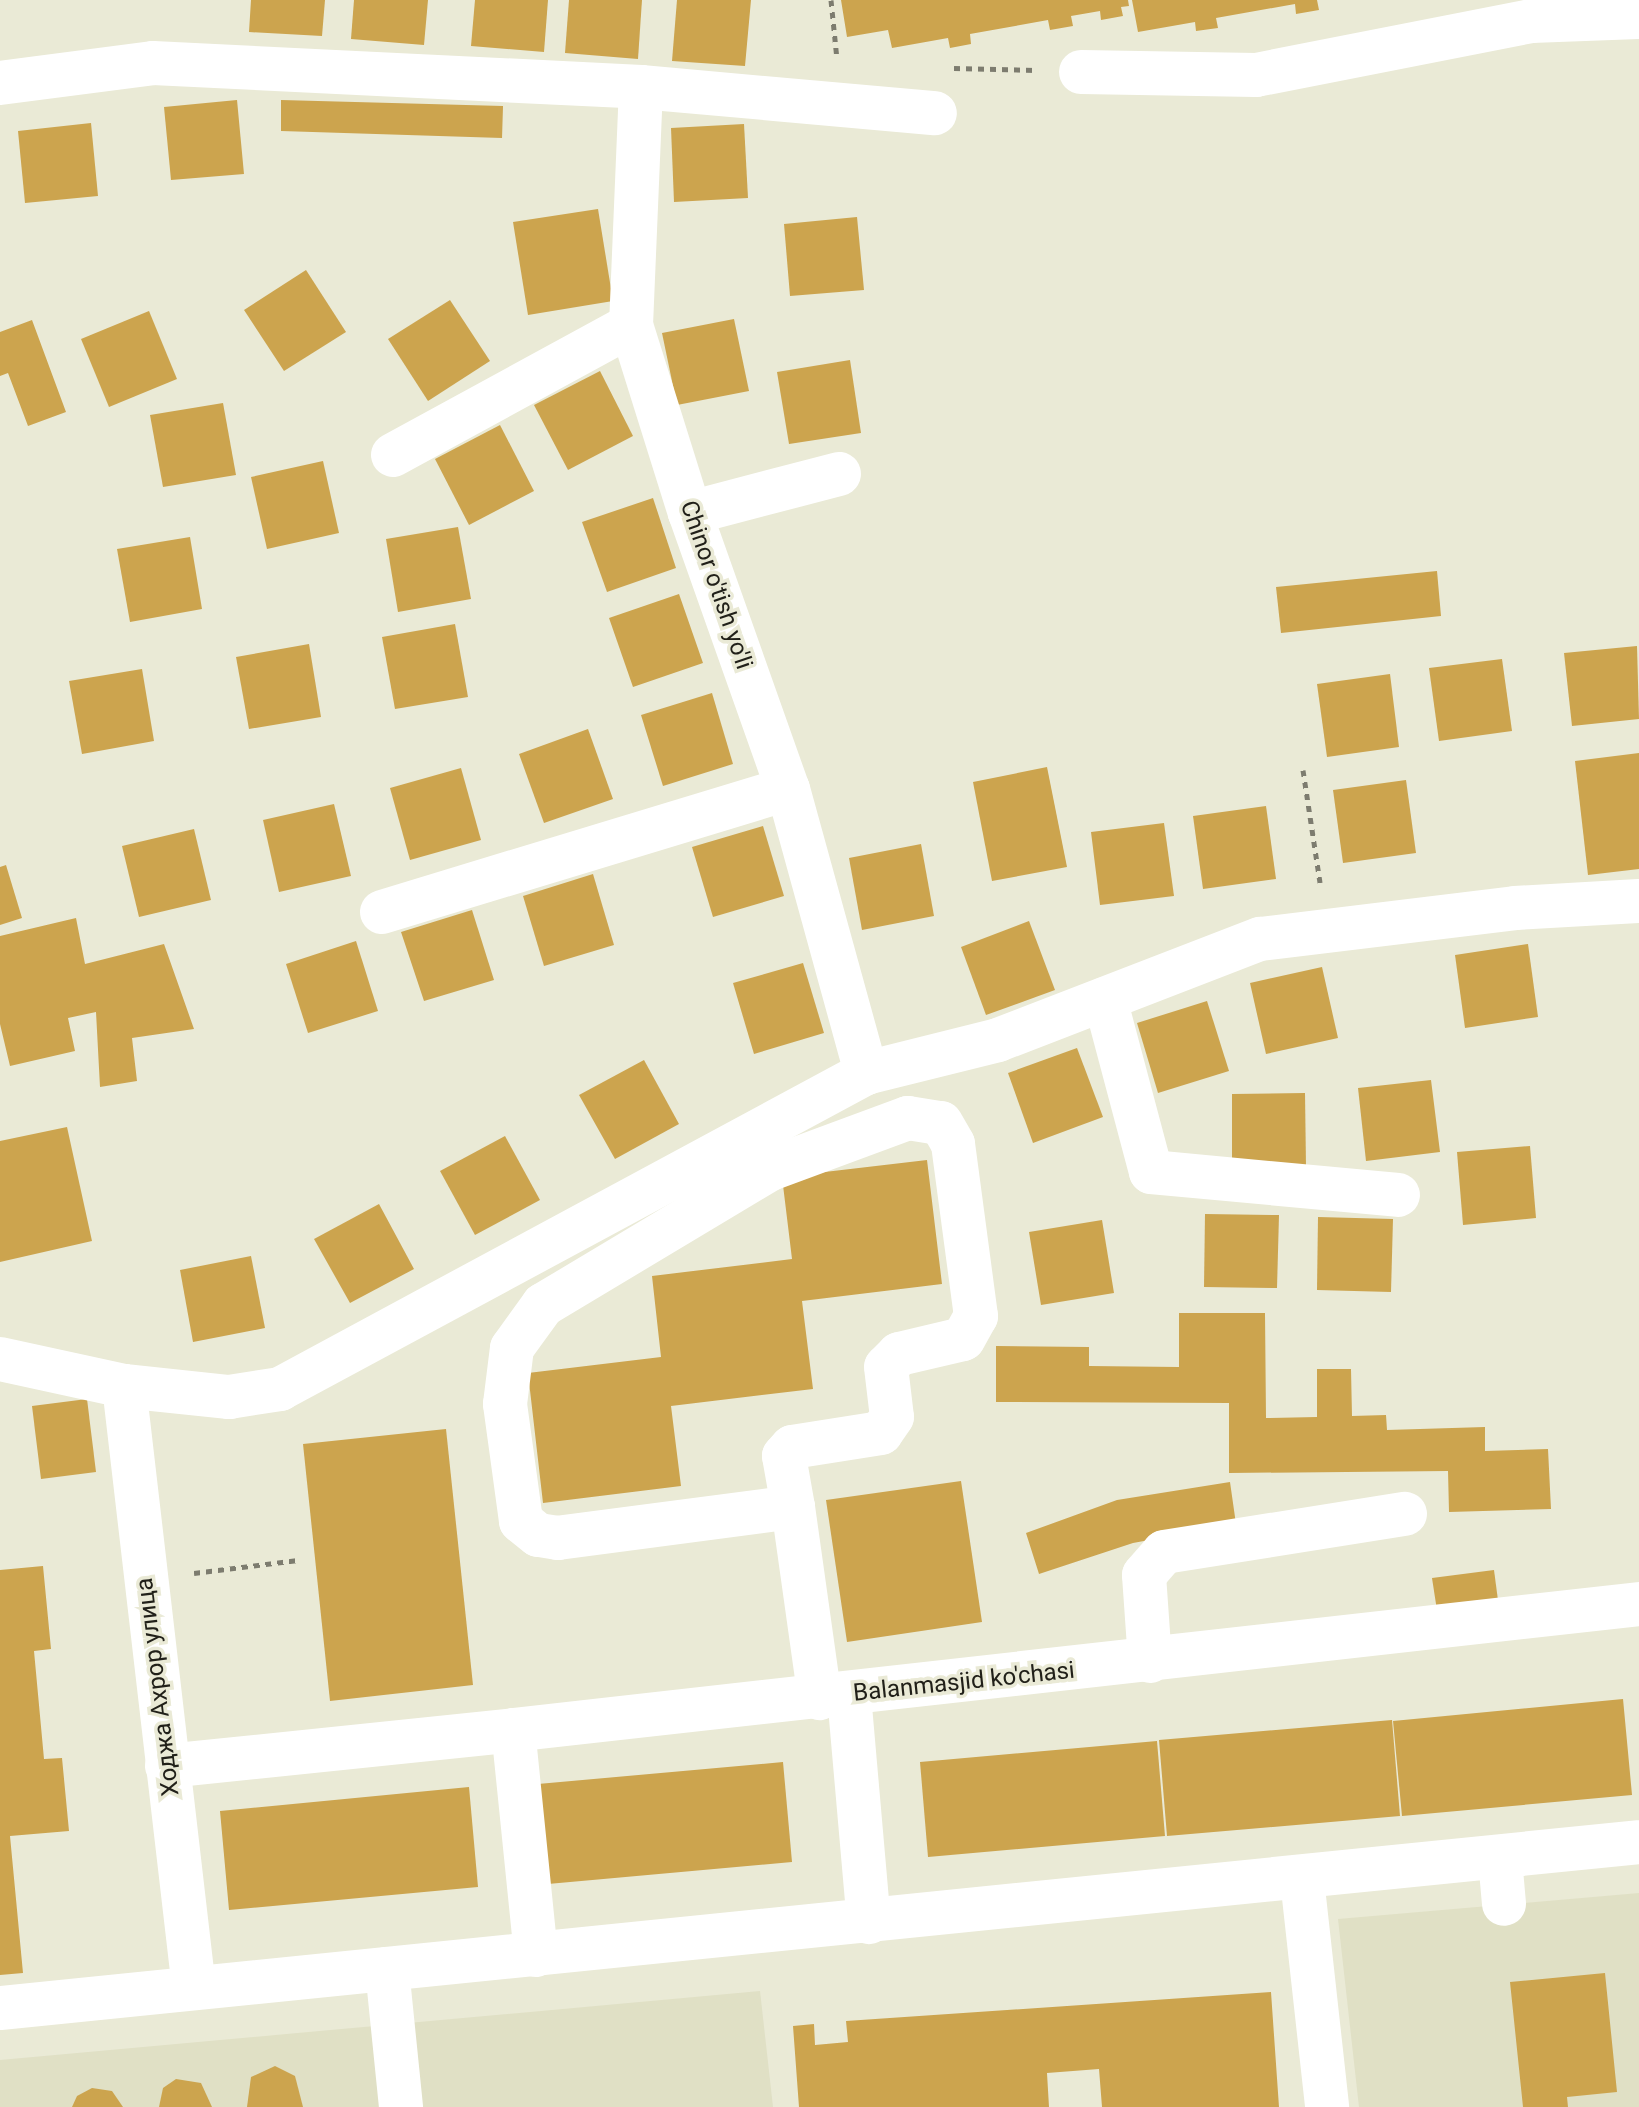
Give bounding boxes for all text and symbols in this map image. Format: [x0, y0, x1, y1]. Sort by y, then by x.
street label: Chinor o'tish yo'li [674, 497, 758, 673]
street label: Ходжа Ахрор улица [130, 1576, 186, 1798]
street label: Balanmasjid ko'chasi [852, 1656, 1076, 1708]

